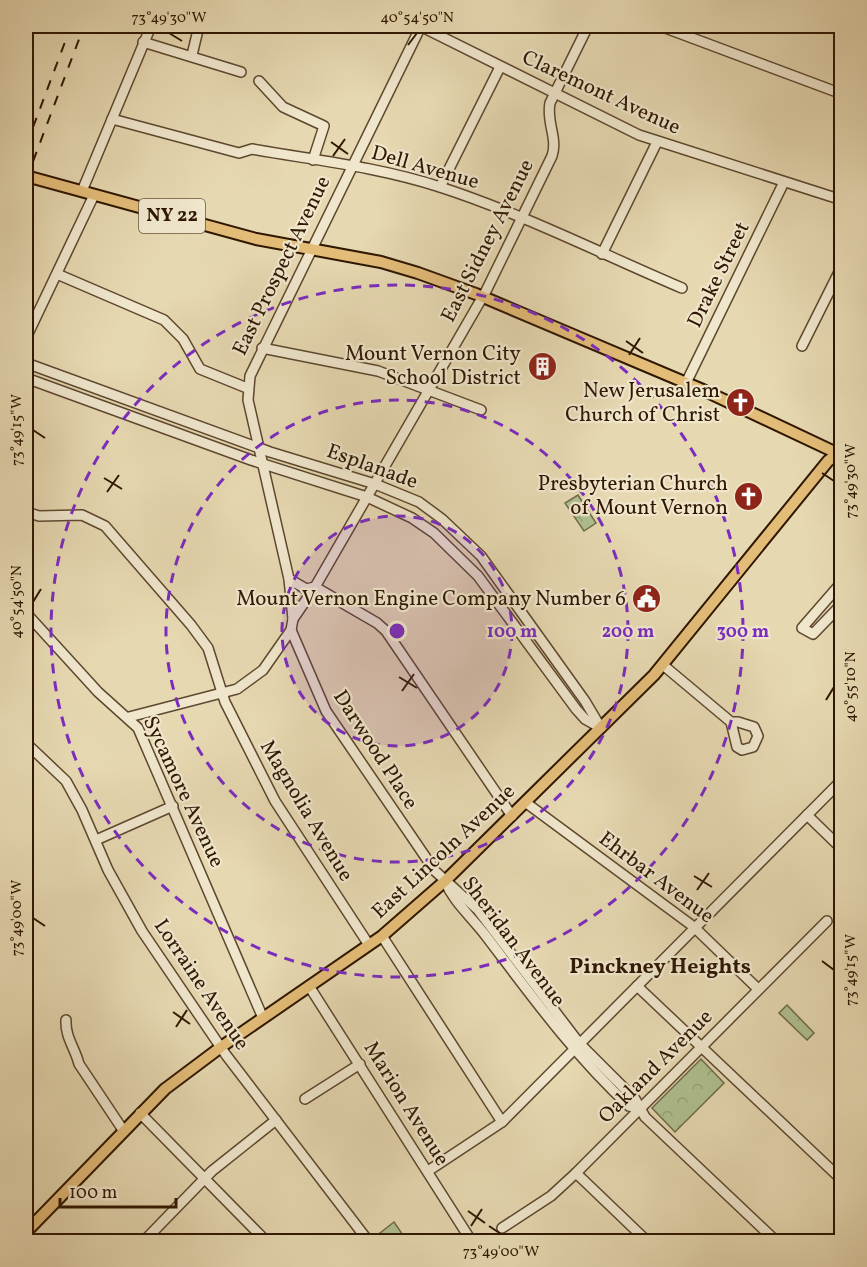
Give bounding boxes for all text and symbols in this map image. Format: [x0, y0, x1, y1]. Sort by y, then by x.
text: 73°49'30"W [132, 8, 206, 29]
text: 40°54'50"N [380, 8, 454, 29]
street label: Claremont Avenue [517, 44, 685, 142]
street label: Dell Avenue [368, 139, 482, 197]
street label: East Sidney Avenue [434, 155, 542, 327]
street label: East Prospect Avenue [226, 171, 338, 361]
road number: NY 22 [139, 199, 205, 233]
street label: Drake Street [681, 217, 757, 333]
place label: Mount Vernon City School District [345, 340, 522, 393]
building icon: Mount Vernon City School District [526, 350, 558, 382]
place label: New Jerusalem Church of Christ [565, 377, 720, 430]
church icon: New Jerusalem Church of Christ [725, 387, 757, 419]
text: 73°49'15"W [7, 394, 28, 466]
street label: Esplanade [322, 437, 422, 497]
text: 73°49'30"W [841, 444, 862, 518]
place label: Presbyterian Church of Mount Vernon [538, 470, 728, 523]
church icon: Presbyterian Church of Mount Vernon [733, 480, 765, 512]
text: 40°54'50"N [7, 565, 28, 639]
public building icon: Mount Vernon Engine Company Number 6 [631, 583, 663, 615]
place label: Mount Vernon Engine Company Number 6 [236, 585, 626, 614]
text: 100 m [487, 620, 537, 645]
text: 200 m [602, 620, 654, 645]
text: 300 m [717, 620, 769, 645]
centre of rings [387, 621, 407, 641]
text: 40°55'10"N [841, 651, 862, 723]
street label: Darwood Place [325, 685, 425, 816]
street label: Sycamore Avenue [135, 712, 231, 872]
street label: Magnolia Avenue [252, 735, 360, 887]
street label: East Lincoln Avenue [366, 778, 522, 926]
street label: Ehrbar Avenue [592, 825, 720, 931]
street label: Sheridan Avenue [454, 871, 572, 1013]
text: 73°49'00"W [7, 880, 28, 956]
street label: Lorraine Avenue [146, 914, 256, 1056]
text: 73°49'15"W [841, 934, 862, 1006]
district label: Pinckney Heights [569, 952, 751, 983]
street label: Oakland Avenue [592, 1003, 720, 1131]
street label: Marion Avenue [356, 1036, 456, 1172]
scale bar [60, 1171, 176, 1209]
text: 100 m [69, 1181, 118, 1206]
text: 73°49'00"W [463, 1242, 539, 1263]

